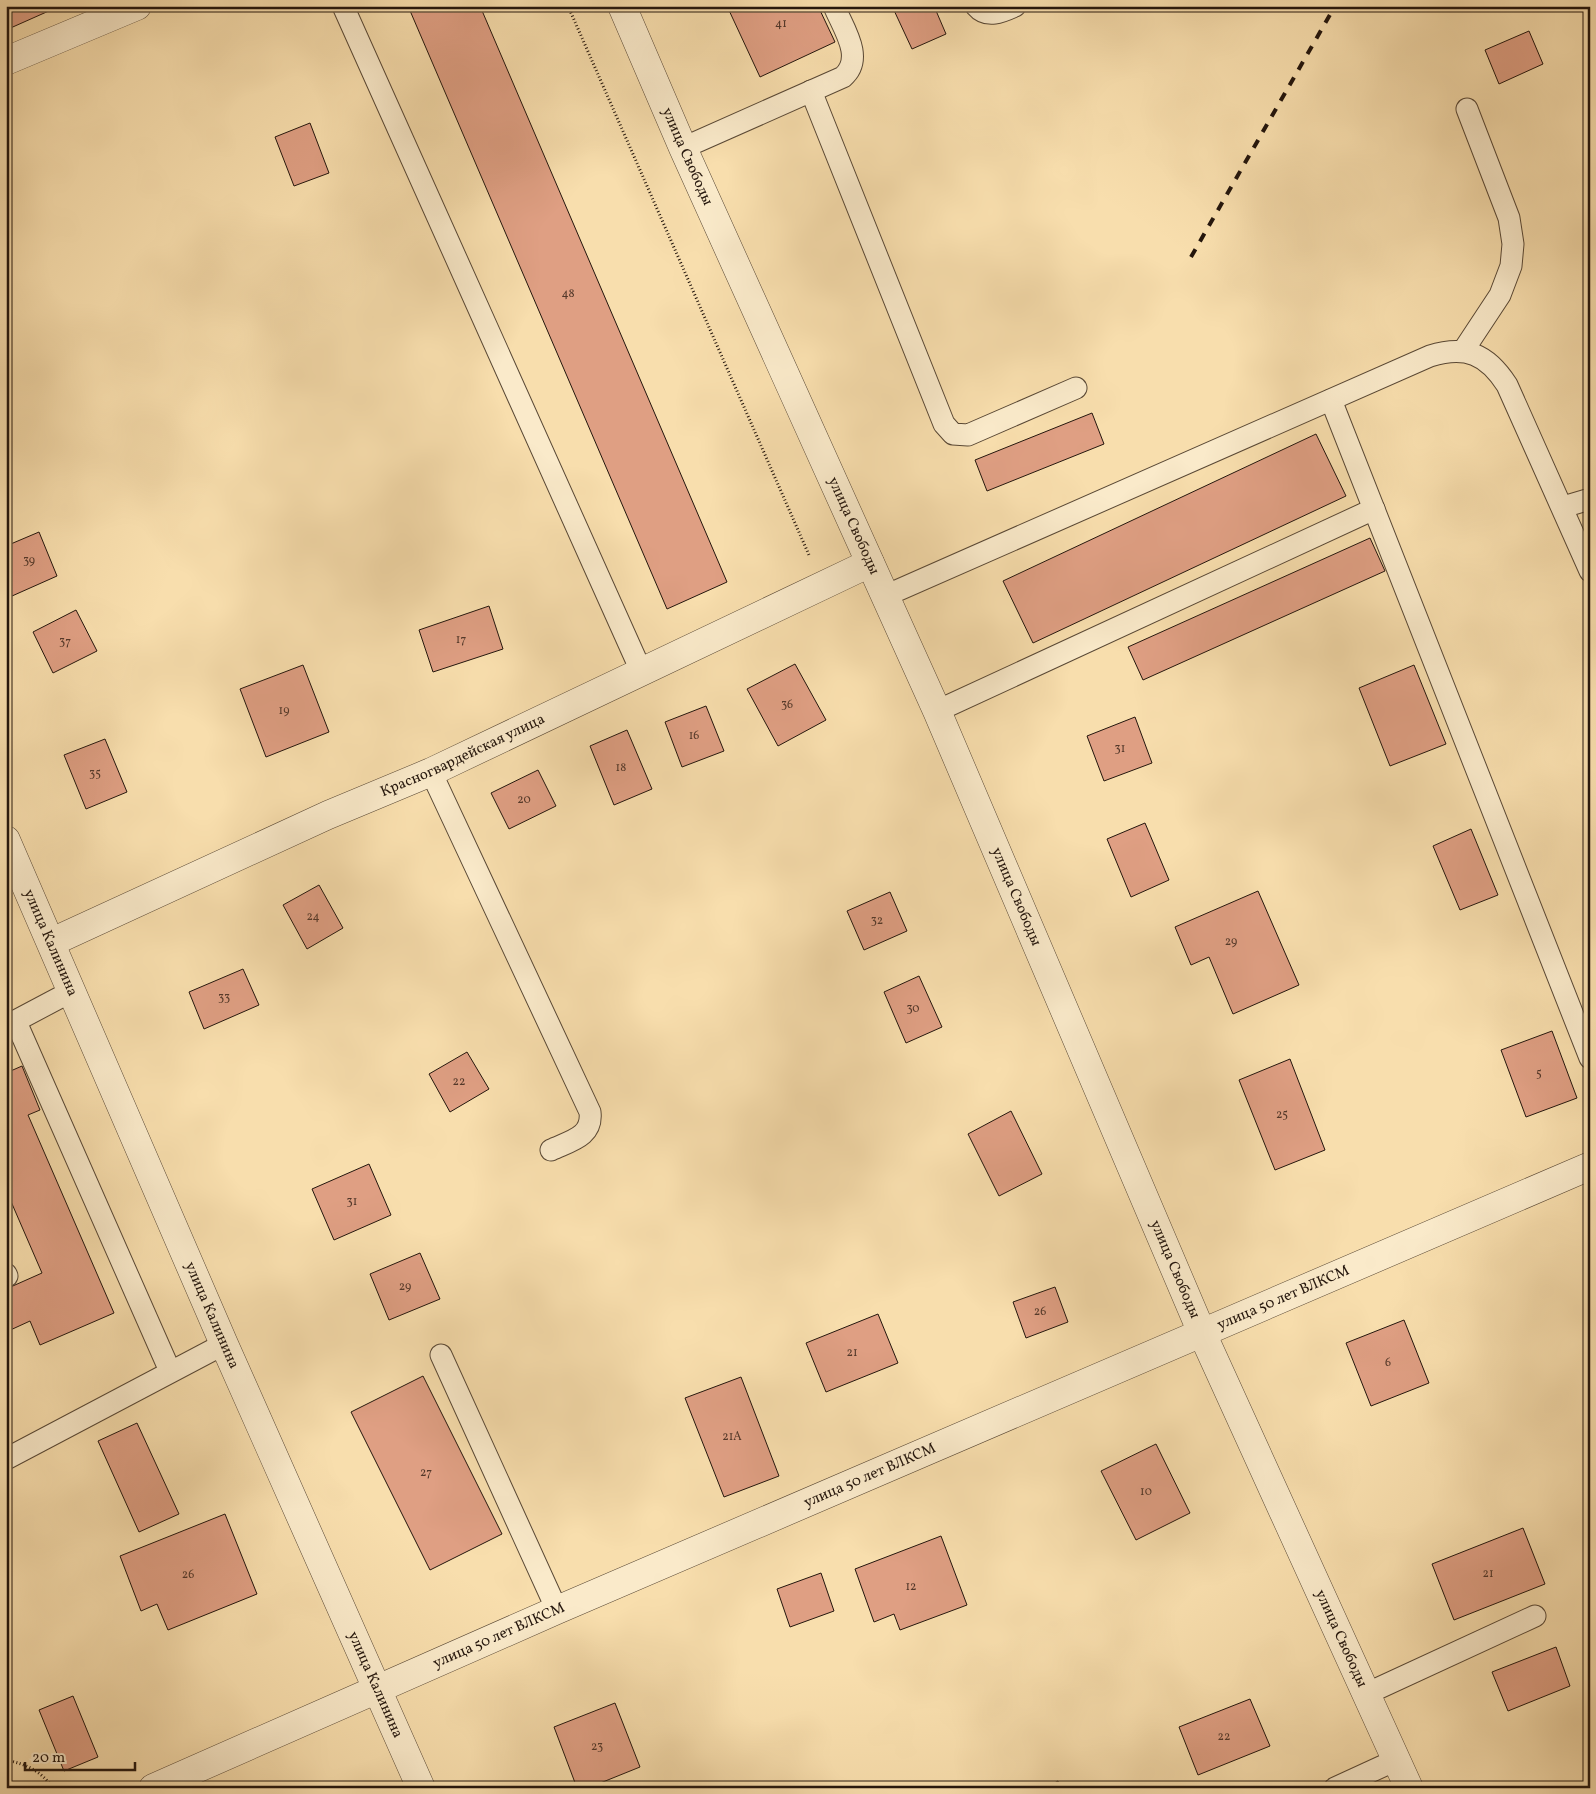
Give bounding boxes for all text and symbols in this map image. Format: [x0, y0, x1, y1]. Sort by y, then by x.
house number: 41 [775, 16, 787, 32]
street label: улица Свободы [656, 104, 718, 209]
house number: 48 [561, 286, 575, 302]
street label: улица Свободы [822, 474, 885, 578]
house number: 39 [23, 553, 35, 569]
house number: 17 [456, 632, 466, 648]
house number: 37 [59, 634, 71, 650]
house number: 36 [781, 697, 793, 713]
house number: 19 [279, 703, 289, 719]
street label: Красногвардейская улица [377, 709, 548, 802]
house number: 16 [689, 728, 699, 744]
house number: 31 [1115, 741, 1125, 757]
house number: 18 [616, 760, 626, 776]
house number: 35 [89, 766, 101, 782]
house number: 20 [517, 792, 531, 808]
street label: улица Свободы [986, 844, 1047, 950]
street label: улица Калинина [18, 886, 83, 1000]
house number: 24 [306, 909, 320, 925]
house number: 32 [871, 913, 883, 929]
house number: 29 [1225, 934, 1237, 950]
house number: 33 [218, 990, 230, 1006]
house number: 30 [906, 1001, 920, 1017]
house number: 5 [1536, 1066, 1542, 1082]
house number: 22 [453, 1074, 465, 1090]
house number: 25 [1276, 1107, 1288, 1123]
house number: 31 [347, 1194, 357, 1210]
street label: улица Свободы [1145, 1217, 1205, 1322]
street label: улица Калинина [179, 1259, 244, 1372]
street label: улица 50 лет ВЛКСМ [1214, 1260, 1353, 1336]
house number: 29 [399, 1279, 411, 1295]
house number: 26 [1034, 1304, 1046, 1320]
house number: 21 [846, 1345, 858, 1361]
house number: 6 [1385, 1355, 1391, 1371]
house number: 21А [722, 1429, 742, 1445]
street label: улица 50 лет ВЛКСМ [800, 1438, 939, 1513]
house number: 27 [420, 1465, 432, 1481]
house number: 10 [1140, 1484, 1152, 1500]
house number: 21 [1482, 1566, 1494, 1582]
house number: 26 [182, 1567, 194, 1583]
house number: 12 [905, 1579, 917, 1595]
street label: улица Свободы [1310, 1586, 1373, 1691]
street label: улица 50 лет ВЛКСМ [430, 1597, 568, 1674]
street label: улица Калинина [342, 1628, 408, 1742]
house number: 22 [1218, 1729, 1230, 1745]
scale bar [25, 1739, 135, 1771]
house number: 23 [591, 1739, 603, 1755]
text: 20 m [32, 1748, 65, 1769]

